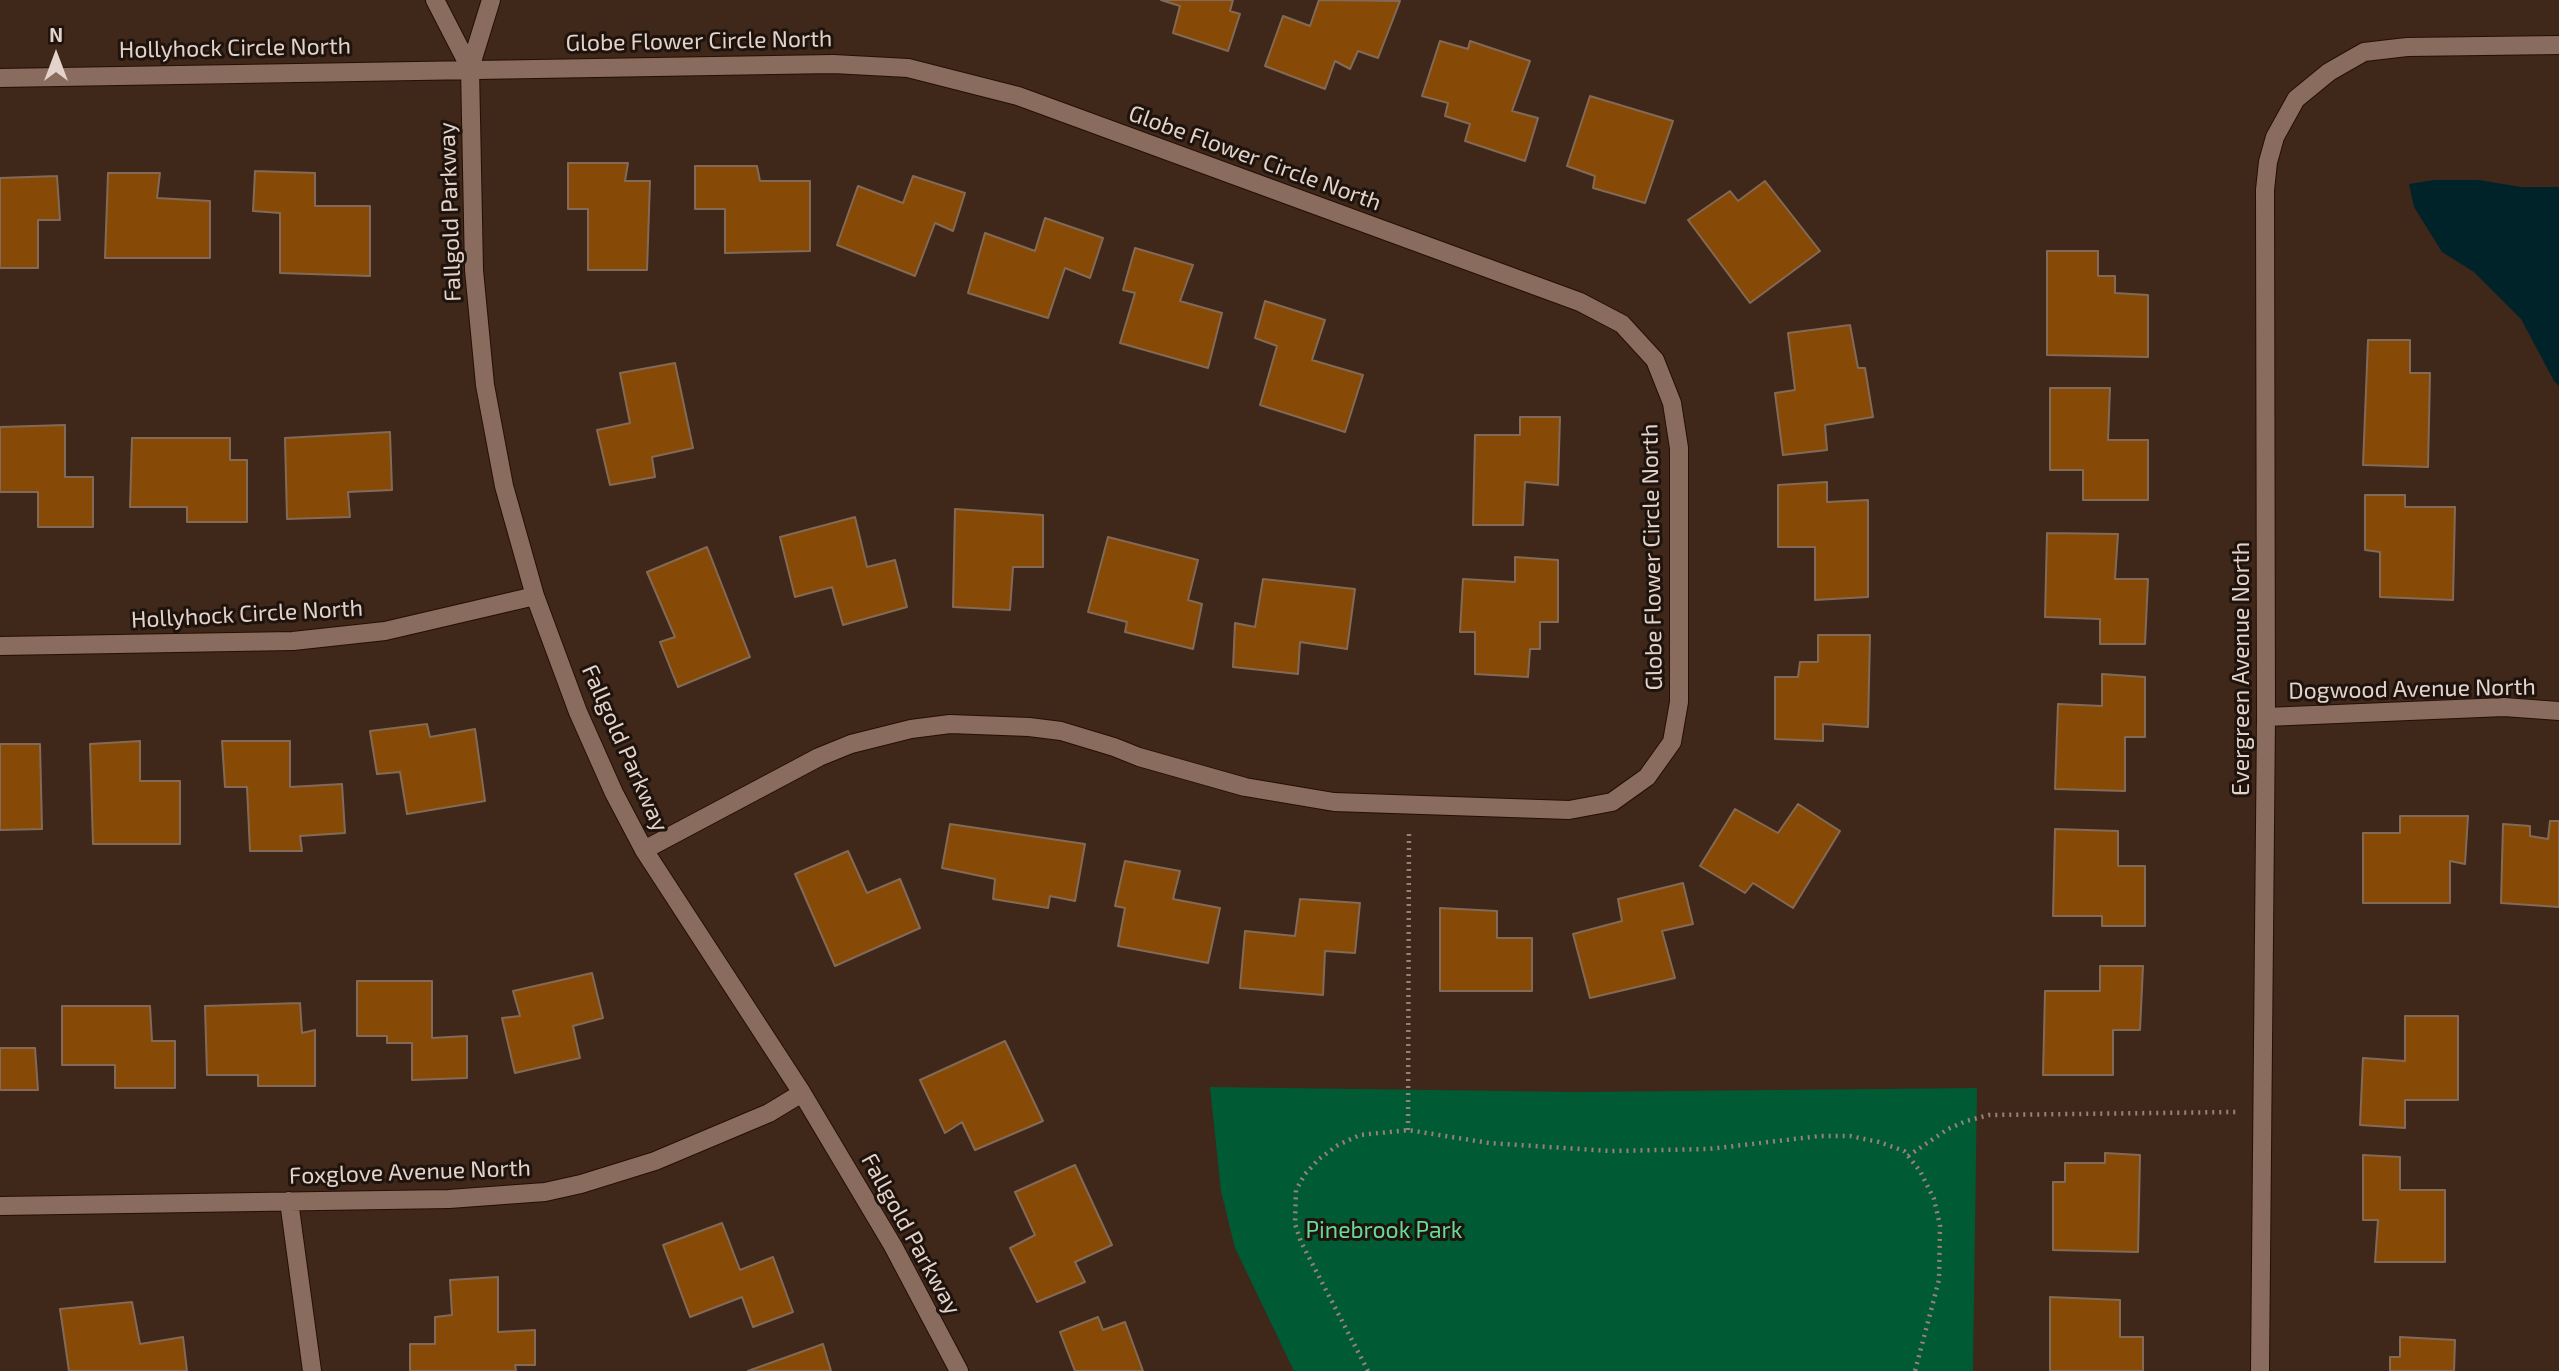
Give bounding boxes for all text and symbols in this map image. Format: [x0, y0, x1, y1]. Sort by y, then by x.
north arrow [21, 21, 91, 91]
text: N [49, 23, 63, 46]
street label: Globe Flower Circle North [565, 25, 833, 57]
street label: Hollyhock Circle North [119, 32, 351, 64]
street label: Globe Flower Circle North [1125, 99, 1385, 217]
street label: Fallgold Parkway [433, 122, 467, 302]
street label: Globe Flower Circle North [1636, 423, 1668, 691]
street label: Evergreen Avenue North [2227, 542, 2255, 796]
street label: Hollyhock Circle North [130, 594, 364, 634]
street label: Fallgold Parkway [576, 660, 674, 836]
street label: Dogwood Avenue North [2288, 673, 2536, 705]
street label: Fallgold Parkway [855, 1149, 967, 1319]
street label: Foxglove Avenue North [289, 1154, 531, 1190]
park label: Pinebrook Park [1305, 1216, 1463, 1244]

